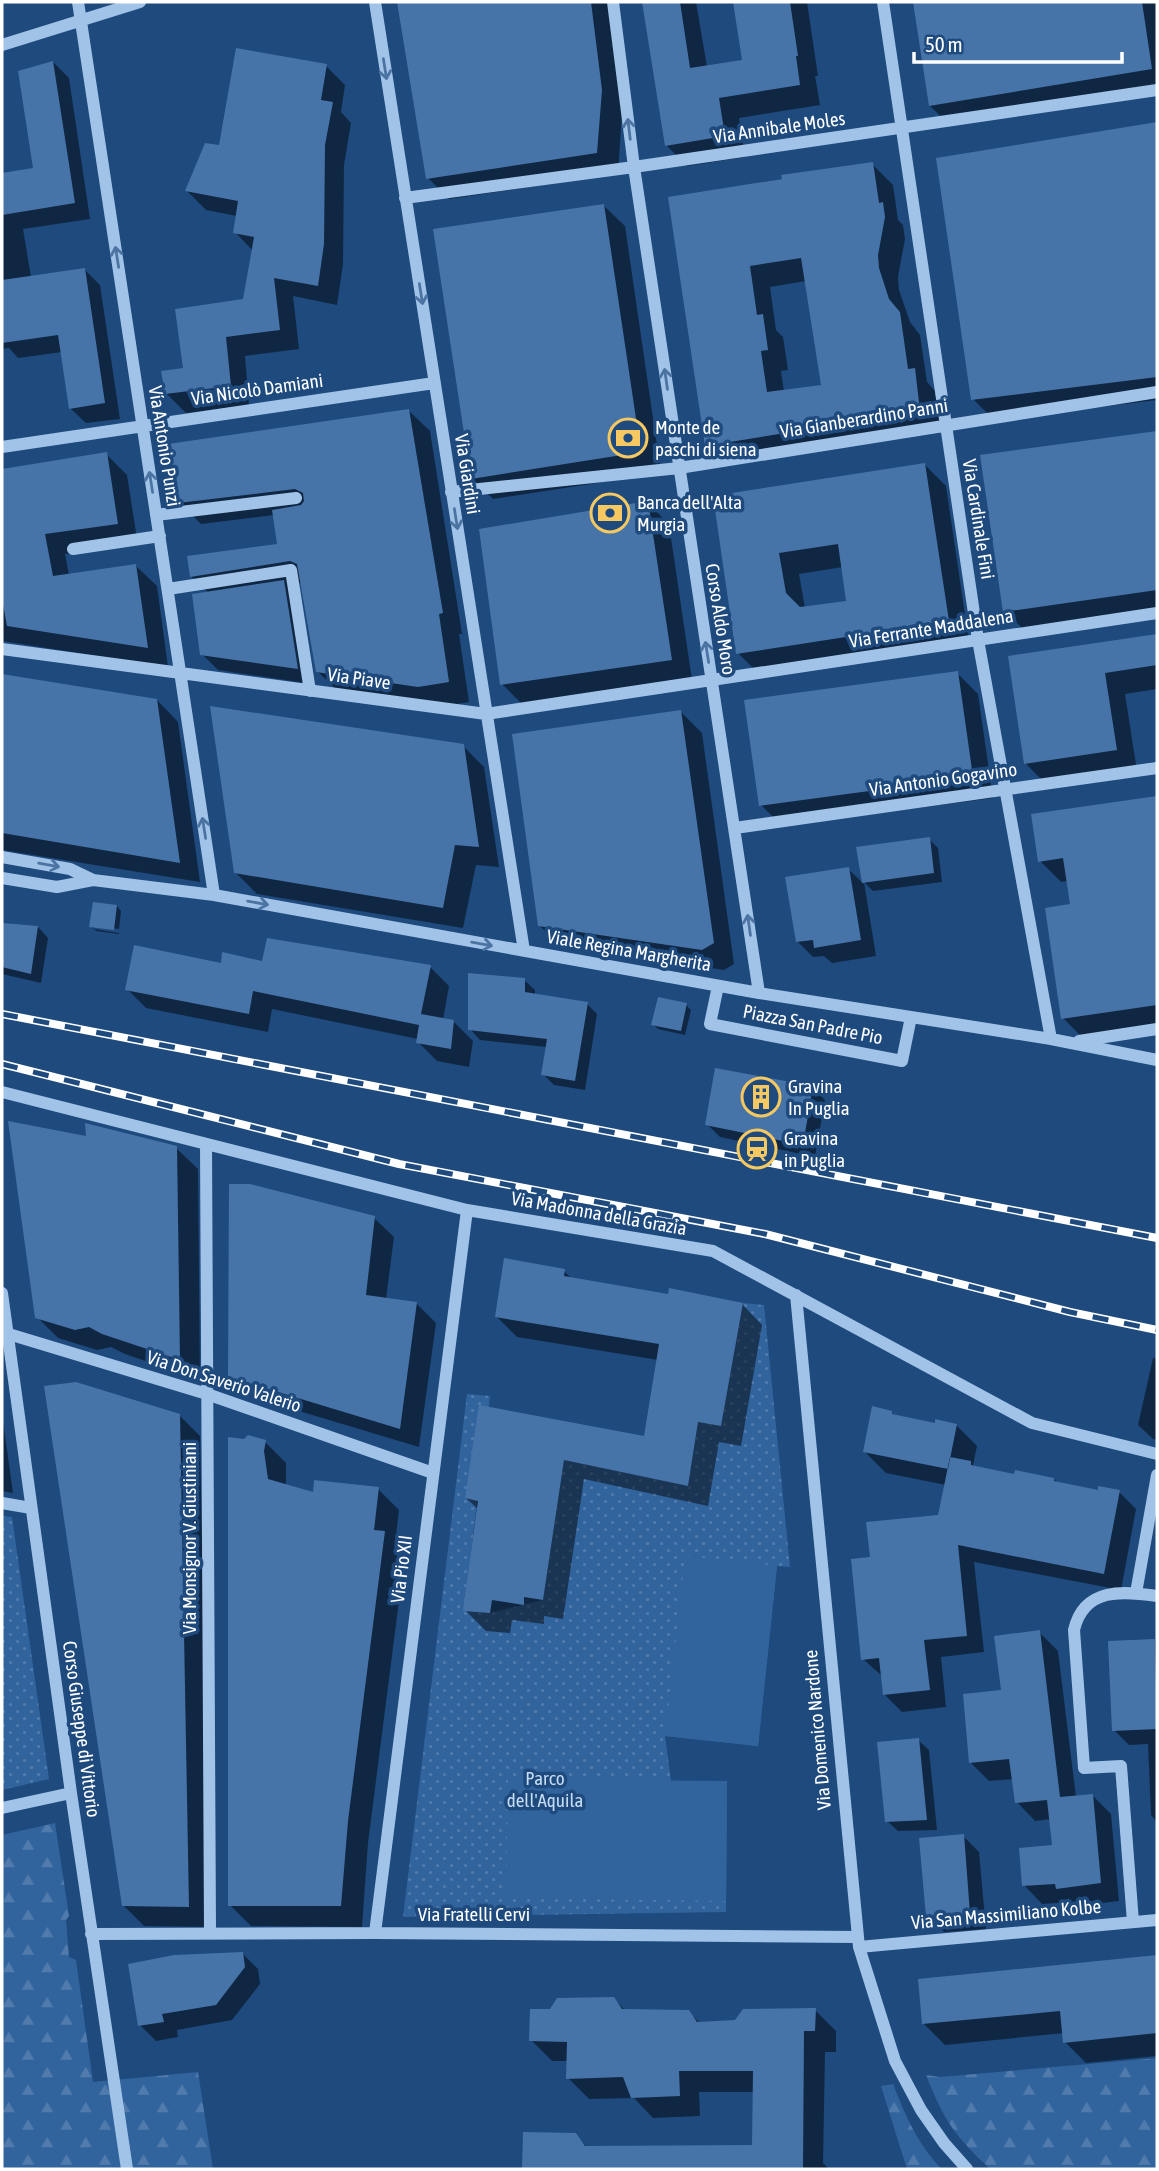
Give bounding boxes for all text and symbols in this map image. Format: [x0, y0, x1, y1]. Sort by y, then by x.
scale bar [914, 21, 1122, 65]
text: 50 m [925, 32, 963, 56]
one-way arrow [379, 57, 392, 80]
street label: Via Annibale Moles [712, 107, 847, 147]
one-way arrow [622, 119, 635, 141]
one-way arrow [110, 246, 123, 269]
one-way arrow [414, 282, 427, 305]
one-way arrow [659, 368, 672, 391]
street label: Via Nicolò Damiani [190, 369, 324, 409]
street label: Vía Antonio Punzi [145, 384, 185, 508]
street label: Via Gianberardino Panni [779, 394, 949, 442]
place label: Monte de paschi di siena [655, 416, 757, 460]
bank icon: Monte de paschi di siena [607, 417, 649, 459]
street label: Via Giardini [451, 432, 485, 516]
street label: Via Cardinale Fini [959, 457, 999, 581]
one-way arrow [144, 471, 157, 494]
place label: Banca dell'Alta Murgia [637, 491, 742, 535]
bank icon: Banca dell'Alta Murgia [589, 492, 631, 534]
one-way arrow [449, 507, 462, 530]
street label: Corso Aldo Moro [701, 562, 741, 676]
street label: Via Ferrante Maddalena [847, 604, 1015, 652]
one-way arrow [700, 641, 713, 664]
street label: Via Piave [326, 663, 392, 693]
street label: Via Antonio Gogavino [868, 758, 1018, 800]
one-way arrow [197, 817, 210, 840]
one-way arrow [37, 859, 59, 872]
one-way arrow [246, 897, 269, 910]
one-way arrow [742, 915, 755, 937]
street label: Viale Regina Margherita [545, 925, 713, 975]
one-way arrow [470, 937, 492, 951]
street label: Piazza San Padre Pio [741, 1000, 885, 1048]
place label: Gravina In Puglia [788, 1075, 850, 1119]
building icon: Gravina In Puglia [740, 1076, 782, 1118]
place label: Gravina in Puglia [784, 1127, 845, 1171]
station icon: Gravina in Puglia [736, 1128, 778, 1170]
street label: Via Madonna della Grazia [510, 1187, 688, 1239]
street label: Via Don Saverio Valerio [144, 1346, 304, 1416]
street label: Via Monsignor V. Giustiniani [178, 1442, 200, 1634]
street label: Via Pio XII [386, 1534, 416, 1604]
street label: Corso Giuseppe di Vittorio [59, 1639, 105, 1819]
street label: Via Domenico Nardone [799, 1649, 835, 1811]
park label: Parco dell'Aquila [507, 1767, 583, 1811]
street label: Via San Massimiliano Kolbe [910, 1895, 1102, 1933]
street label: Via Fratelli Cervi [418, 1903, 530, 1925]

